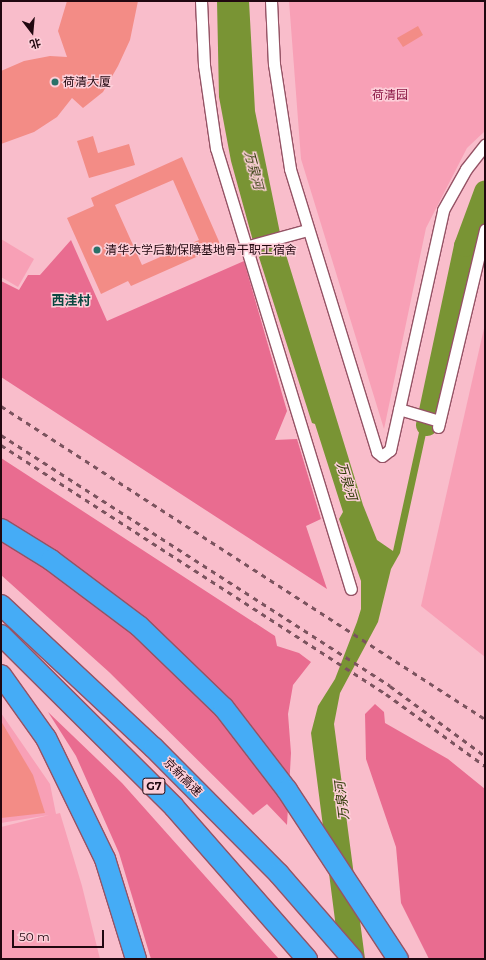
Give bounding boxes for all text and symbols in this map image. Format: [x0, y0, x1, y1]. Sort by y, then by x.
north arrow [12, 12, 52, 52]
text: 北 [28, 35, 43, 52]
place label: 荷清大厦 [63, 75, 111, 89]
marker: 荷清大厦 [50, 77, 60, 87]
park label: 荷清园 [372, 88, 408, 102]
water label: 万泉河 [241, 149, 267, 191]
place label: 清华大学后勤保障基地骨干职工宿舍 [105, 243, 297, 257]
marker: 清华大学后勤保障基地骨干职工宿舍 [92, 245, 102, 255]
district label: 西洼村 [52, 292, 90, 308]
water label: 万泉河 [334, 460, 360, 502]
street label: 京新高速 [161, 755, 205, 799]
road number: G7 [142, 777, 166, 795]
water label: 万泉河 [332, 781, 352, 821]
scale bar [14, 922, 106, 948]
text: 50 m [19, 929, 50, 944]

